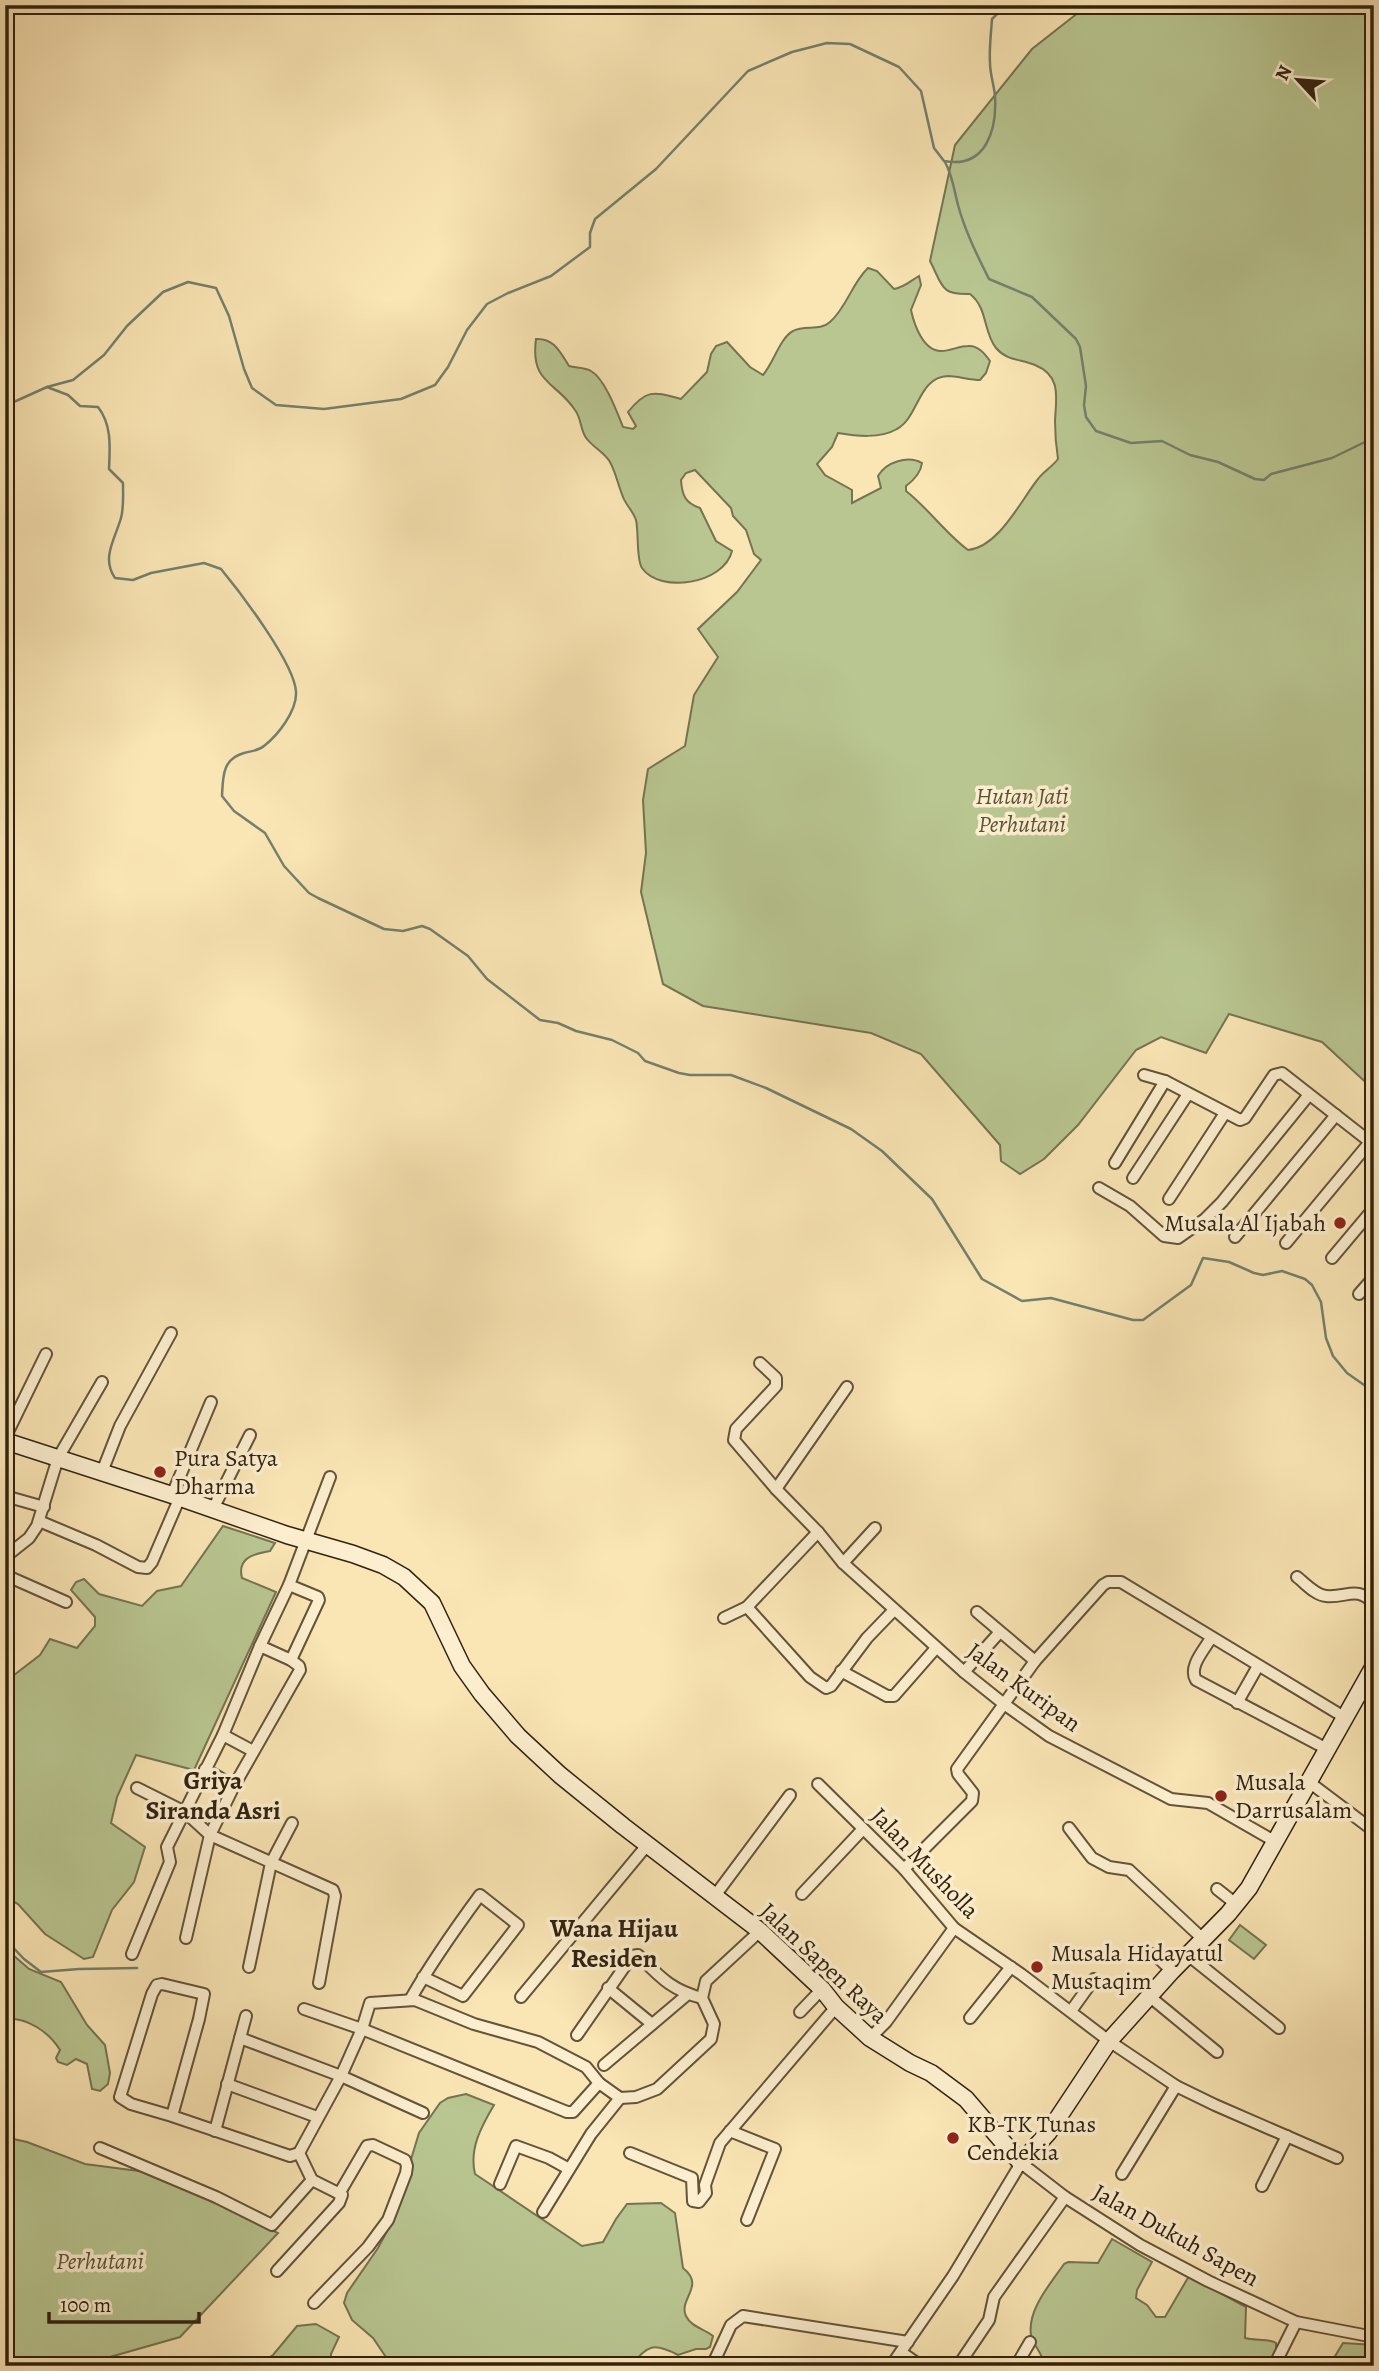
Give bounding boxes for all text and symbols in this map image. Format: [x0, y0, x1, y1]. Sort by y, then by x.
north arrow [1264, 46, 1334, 116]
text: N [1269, 61, 1298, 85]
park label: Hutan Jati Perhutani [976, 780, 1069, 840]
place label: Musala Al Ijabah [1164, 1207, 1326, 1239]
marker: Musala Al Ijabah [1332, 1215, 1348, 1231]
place label: Pura Satya Dharma [174, 1442, 279, 1502]
marker: Pura Satya Dharma [152, 1464, 168, 1480]
street label: Jalan Kuripan [960, 1635, 1088, 1739]
district label: Griya Siranda Asri [145, 1763, 281, 1828]
place label: Musala Darrusalam [1235, 1766, 1352, 1826]
marker: Musala Darrusalam [1213, 1788, 1229, 1804]
street label: Jalan Musholla [864, 1800, 987, 1926]
street label: Jalan Sapen Raya [753, 1895, 896, 2031]
district label: Wana Hijau Residen [549, 1911, 679, 1976]
place label: Musala Hidayatul Mustaqim [1051, 1937, 1223, 1997]
marker: Musala Hidayatul Mustaqim [1029, 1959, 1045, 1975]
place label: KB-TK Tunas Cendekia [967, 2108, 1096, 2168]
marker: KB-TK Tunas Cendekia [945, 2130, 961, 2146]
street label: Jalan Dukuh Sapen [1087, 2176, 1265, 2294]
park label: Perhutani [56, 2245, 144, 2277]
scale bar [49, 2280, 200, 2324]
text: 100 m [60, 2291, 111, 2319]

